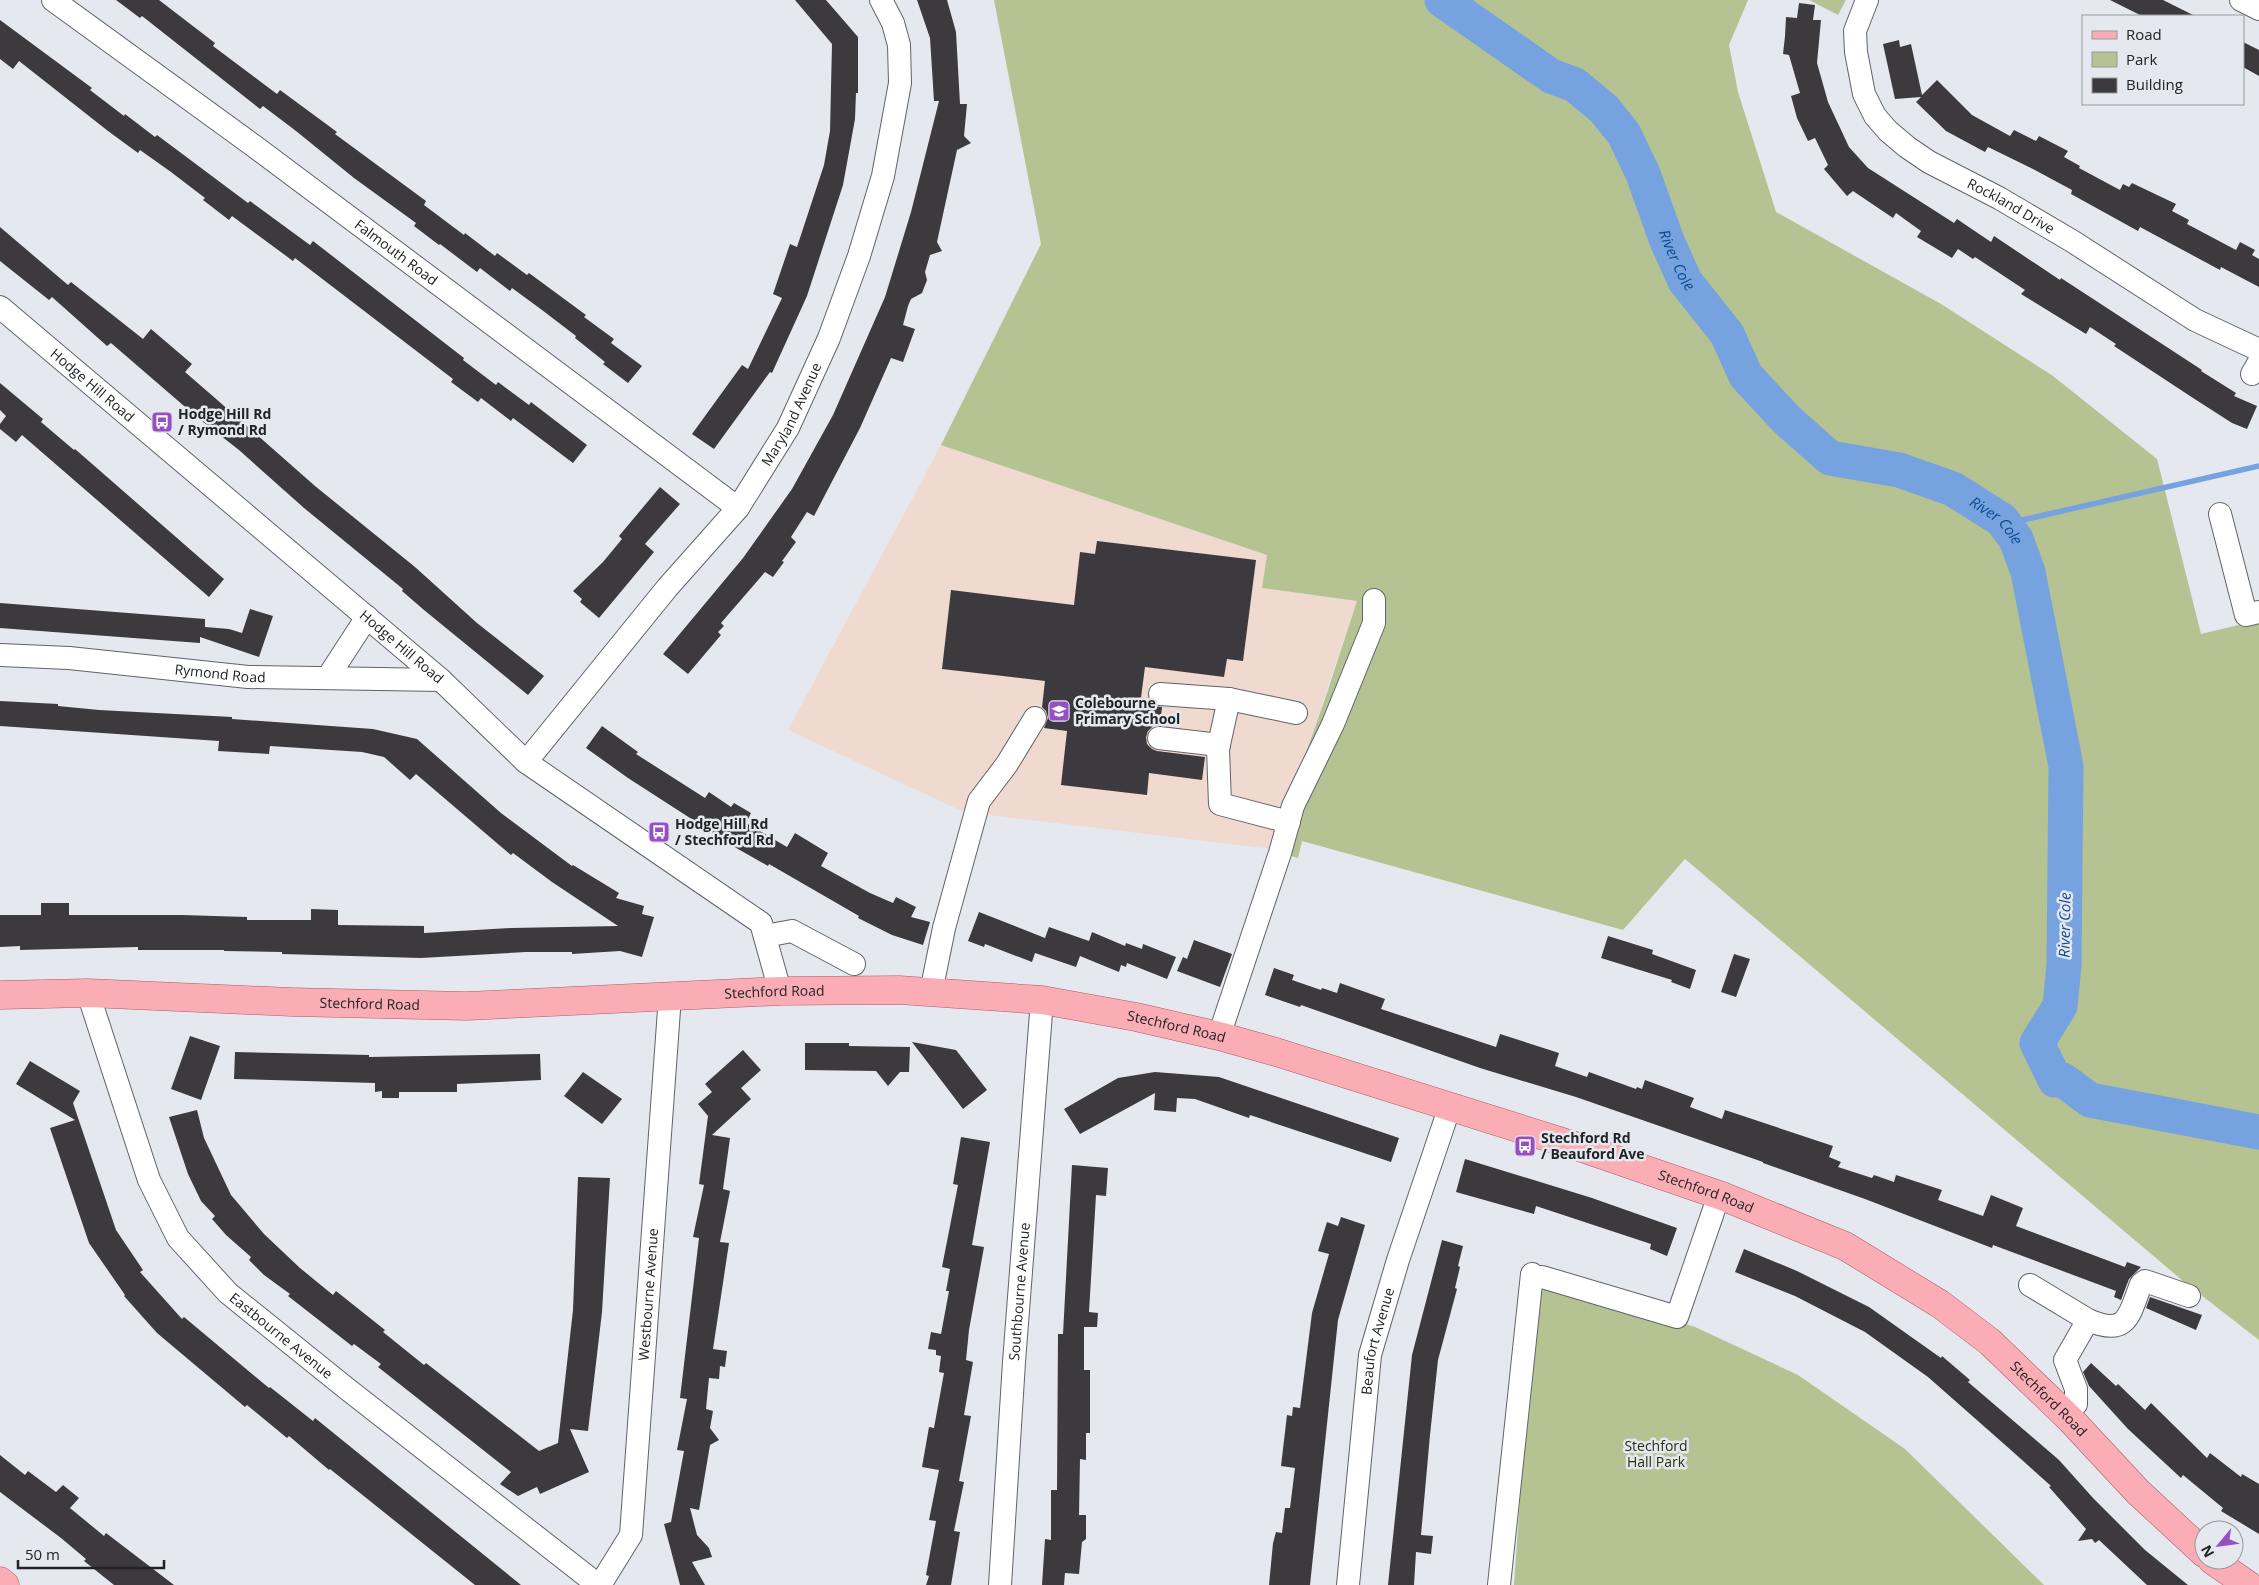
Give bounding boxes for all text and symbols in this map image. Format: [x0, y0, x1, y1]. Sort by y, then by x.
legend [2082, 15, 2244, 105]
text: Road [2126, 24, 2162, 44]
text: Park [2126, 49, 2157, 69]
text: Building [2126, 74, 2183, 94]
street label: Rockland Drive [1964, 173, 2059, 238]
street label: Falmouth Road [351, 215, 442, 289]
water label: River Cole [1655, 227, 1700, 295]
street label: Hodge Hill Road [47, 344, 139, 426]
street label: Maryland Avenue [757, 359, 826, 469]
place label: Hodge Hill Rd / Rymond Rd [178, 404, 271, 439]
bus stop icon: Hodge Hill Rd / Rymond Rd [150, 410, 174, 434]
water label: River Cole [1966, 491, 2028, 547]
street label: Hodge Hill Road [356, 605, 448, 687]
street label: Rymond Road [174, 659, 266, 686]
place label: Colebourne Primary School [1075, 693, 1180, 728]
school or university icon: Colebourne Primary School [1047, 699, 1071, 723]
place label: Hodge Hill Rd / Stechford Rd [675, 814, 774, 849]
bus stop icon: Hodge Hill Rd / Stechford Rd [647, 820, 671, 844]
water label: River Cole [2053, 892, 2075, 958]
street label: Stechford Road [724, 981, 825, 1003]
street label: Stechford Road [319, 993, 420, 1014]
street label: Stechford Road [1126, 1006, 1228, 1046]
place label: Stechford Rd / Beauford Ave [1541, 1128, 1645, 1163]
bus stop icon: Stechford Rd / Beauford Ave [1513, 1134, 1537, 1158]
street label: Stechford Road [1656, 1165, 1757, 1217]
street label: Southbourne Avenue [1004, 1222, 1034, 1361]
street label: Westbourne Avenue [634, 1227, 662, 1361]
street label: Beaufort Avenue [1356, 1285, 1398, 1396]
street label: Eastbourne Avenue [226, 1288, 337, 1383]
street label: Stechford Road [2006, 1357, 2091, 1440]
park label: Stechford Hall Park [1624, 1436, 1688, 1471]
north arrow [2194, 1520, 2244, 1570]
scale bar [18, 1538, 164, 1570]
text: N [2196, 1542, 2218, 1561]
text: 50 m [25, 1544, 60, 1564]

